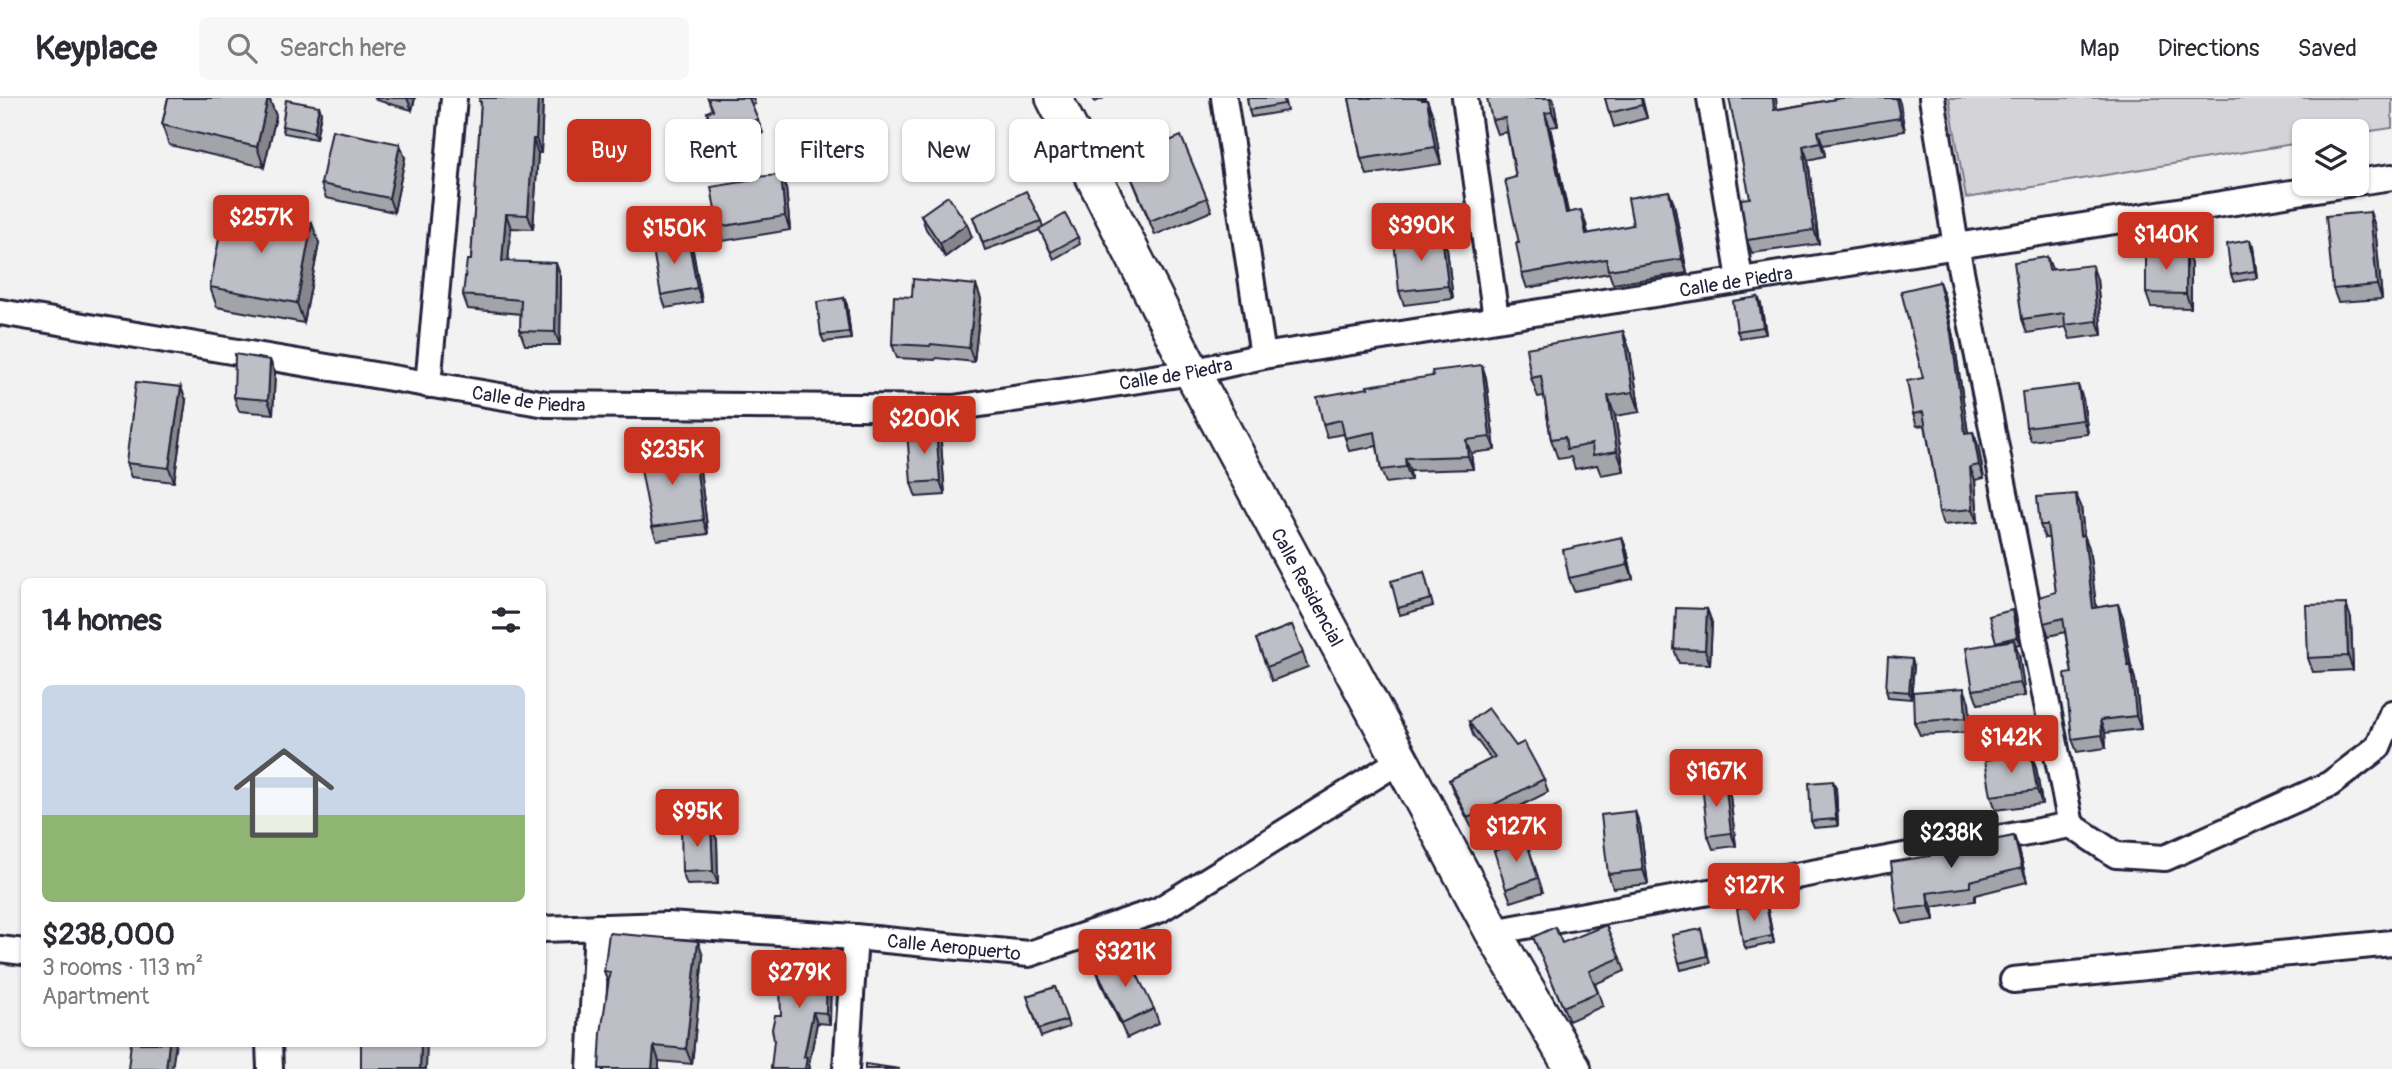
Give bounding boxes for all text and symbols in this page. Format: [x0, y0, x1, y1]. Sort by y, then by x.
search box [199, 17, 689, 80]
text: Keyplace [35, 28, 157, 69]
icon: search [223, 29, 261, 67]
text: Search here [279, 32, 406, 64]
text: Map [2080, 34, 2120, 63]
text: Directions [2158, 34, 2259, 63]
text: Saved [2297, 34, 2357, 63]
chip: Buy [567, 119, 651, 182]
chip: Rent [665, 119, 761, 182]
chip: Filters [775, 119, 888, 182]
chip: New [902, 119, 995, 182]
chip: Apartment [1009, 119, 1169, 182]
map controls [2292, 119, 2369, 196]
button: layers [2292, 119, 2369, 196]
pin: $257K [212, 195, 310, 255]
text: $257K [229, 203, 293, 232]
pin: $390K [1372, 204, 1470, 263]
pin: $150K [625, 206, 723, 266]
text: $390K [1388, 211, 1454, 240]
pin: $140K [2117, 212, 2215, 272]
text: $150K [642, 214, 706, 243]
text: $140K [2134, 220, 2198, 249]
street label: Calle de Piedra [1678, 261, 1795, 303]
street label: Calle de Piedra [1118, 352, 1235, 396]
street label: Calle de Piedra [470, 381, 586, 417]
pin: $200K [875, 396, 973, 456]
text: $200K [889, 404, 959, 433]
pin: $235K [623, 428, 721, 487]
text: $235K [640, 435, 704, 464]
street label: Calle Residencial [1265, 524, 1348, 651]
icon: filters [487, 601, 525, 639]
text: 14 homes [42, 602, 162, 639]
pin: $142K [1962, 716, 2060, 775]
text: $142K [1980, 723, 2042, 752]
icon: home [221, 730, 347, 856]
pin: $167K [1667, 750, 1765, 809]
text: $167K [1686, 757, 1746, 786]
pin: $95K [656, 790, 738, 849]
text: $95K [672, 797, 722, 826]
pin: $127K [1467, 804, 1565, 864]
pin: $238K [1902, 810, 2000, 870]
text: $127K [1486, 812, 1546, 841]
text: $238K [1920, 818, 1982, 847]
pin: $127K [1705, 864, 1803, 923]
text: $127K [1724, 871, 1784, 900]
text: $238,000 [42, 916, 175, 953]
street label: Calle Aeropuerto [886, 929, 1022, 966]
pin: $321K [1076, 930, 1174, 989]
text: $321K [1094, 937, 1156, 966]
pin: $279K [750, 950, 848, 1010]
text: 3 rooms · 113 m² [42, 953, 203, 982]
text: $279K [767, 958, 831, 987]
text: Apartment [42, 982, 149, 1011]

